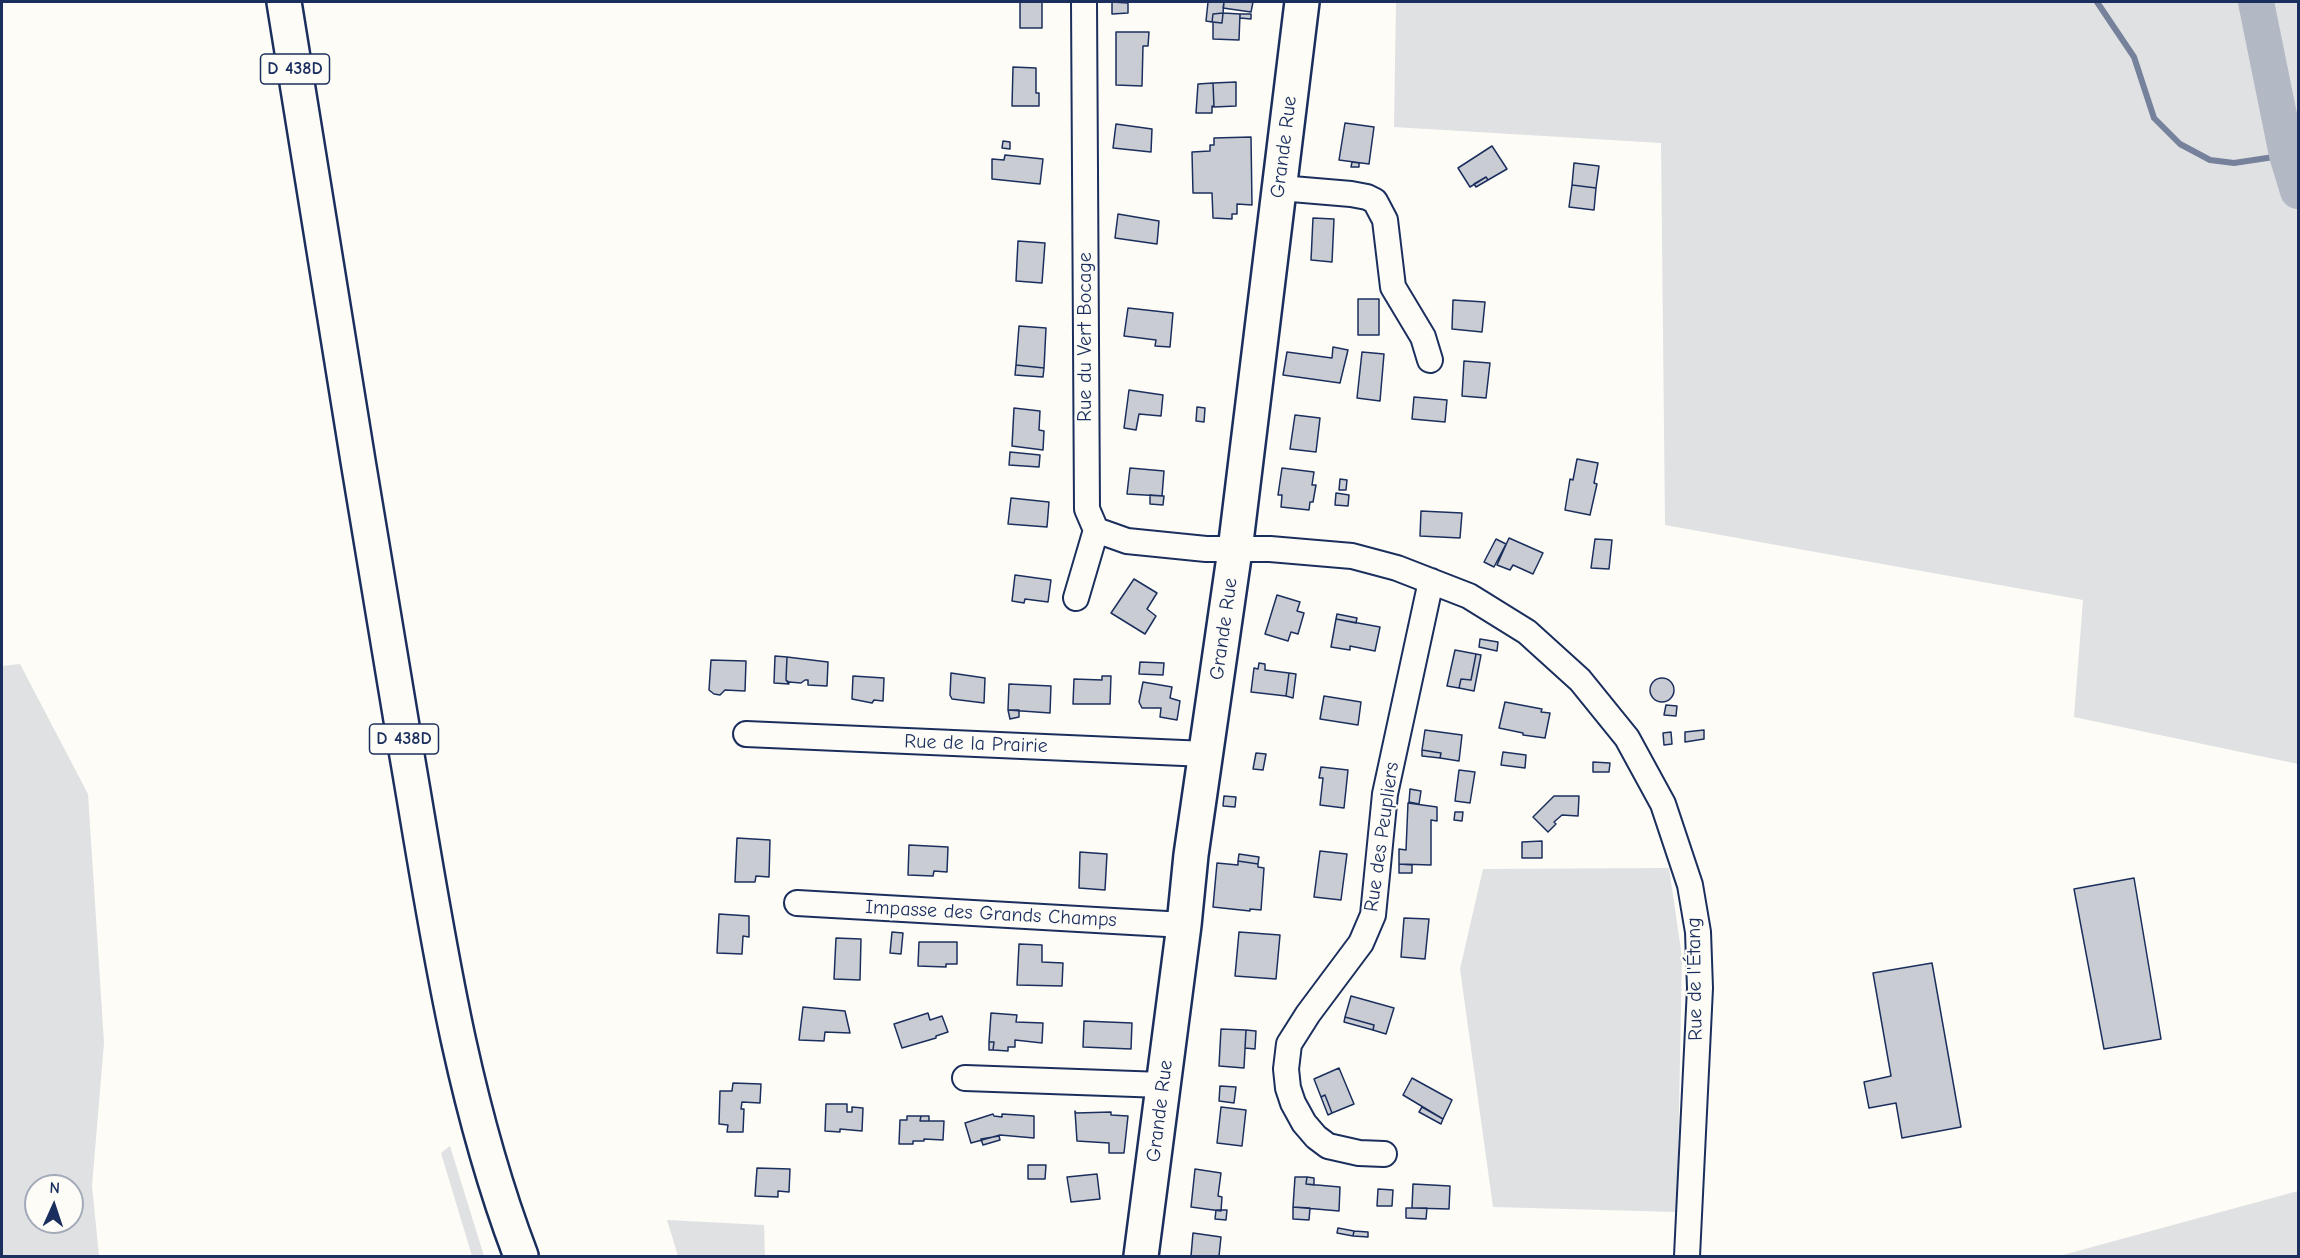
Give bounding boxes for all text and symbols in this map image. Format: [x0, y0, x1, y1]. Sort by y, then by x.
road number: D 438D [260, 54, 330, 84]
street label: Grande Rue [1266, 95, 1302, 199]
street label: Rue du Vert Bocage [1073, 252, 1097, 422]
street label: Grande Rue [1205, 576, 1243, 682]
road number: D 438D [370, 724, 438, 754]
street label: Rue de la Prairie [904, 730, 1048, 758]
street label: Rue des Peupliers [1360, 761, 1404, 913]
street label: Impasse des Grands Champs [865, 895, 1117, 933]
street label: Rue de l'Étang [1682, 917, 1708, 1041]
street label: Grande Rue [1142, 1059, 1178, 1163]
north arrow [24, 1174, 84, 1234]
text: N [49, 1179, 61, 1197]

